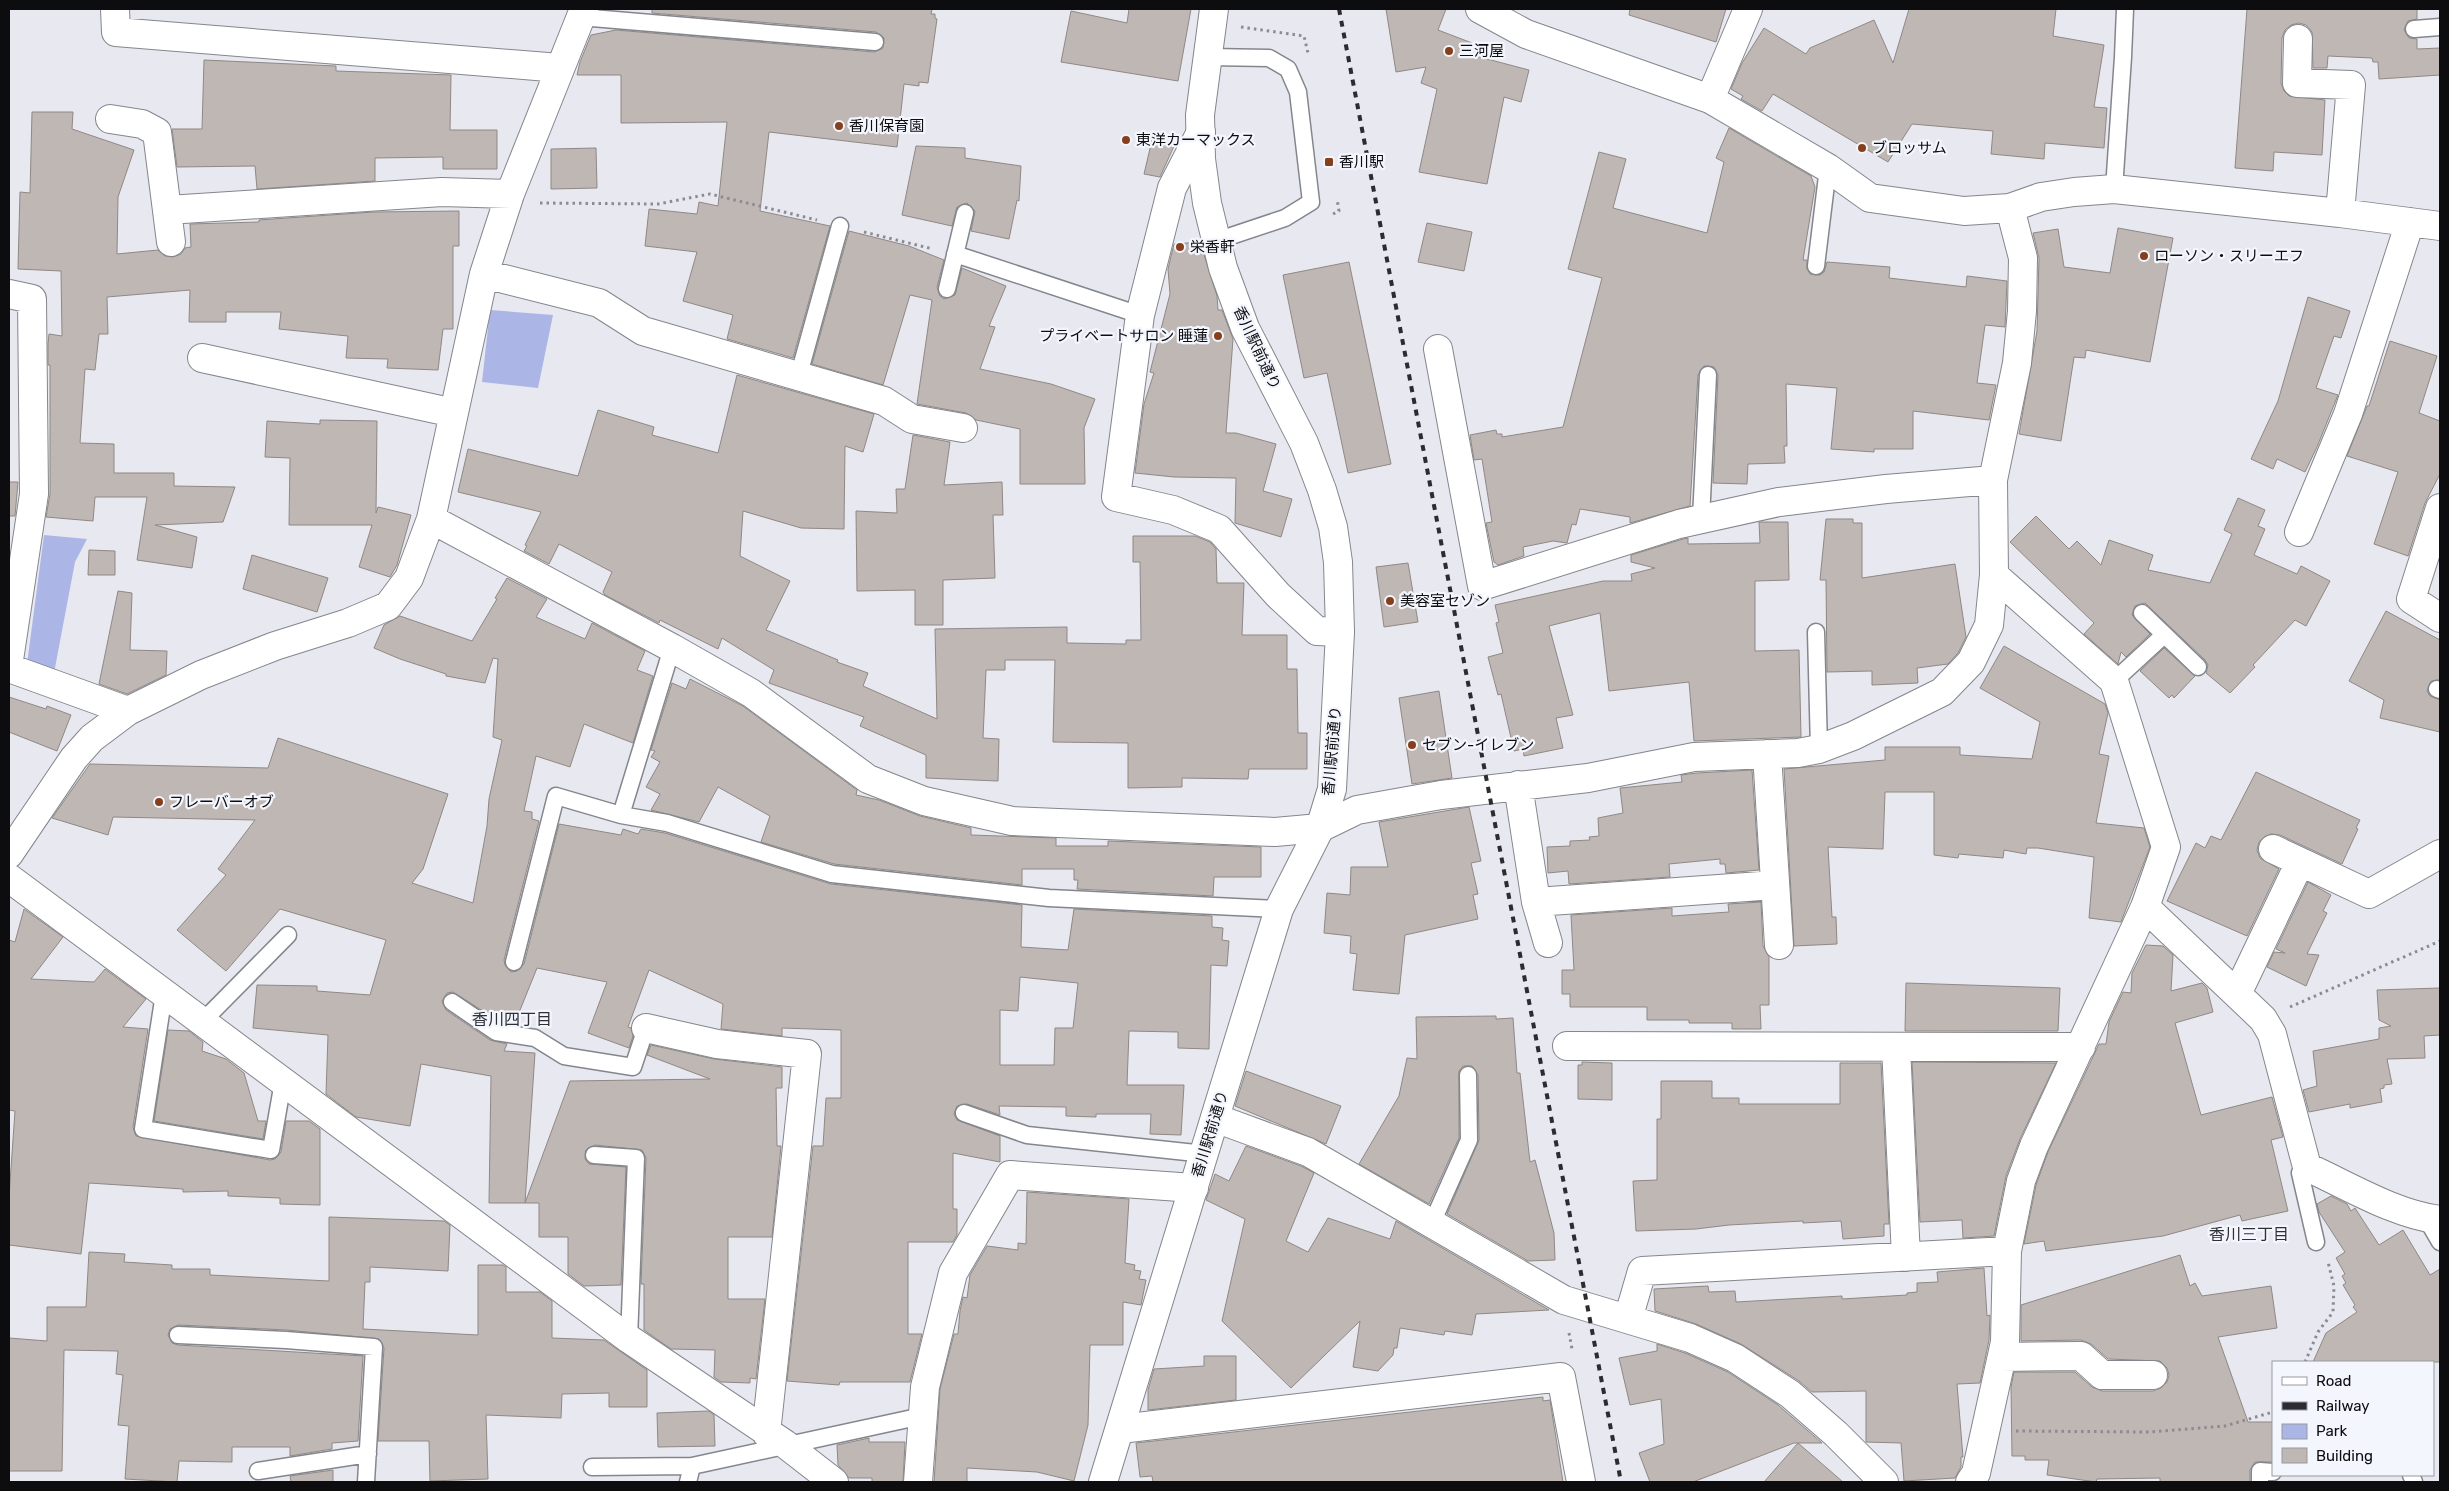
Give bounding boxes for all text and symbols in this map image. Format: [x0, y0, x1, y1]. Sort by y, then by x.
place label: 三河屋 [1459, 42, 1504, 60]
marker: 三河屋 [1443, 45, 1455, 57]
place label: 香川保育園 [849, 117, 924, 135]
marker: 香川保育園 [833, 120, 845, 132]
place label: 東洋カーマックス [1136, 131, 1256, 149]
marker: 東洋カーマックス [1120, 134, 1132, 146]
place label: ブロッサム [1872, 139, 1947, 157]
marker: ブロッサム [1856, 142, 1868, 154]
place label: 香川駅 [1339, 153, 1384, 171]
marker: 香川駅 [1323, 156, 1335, 168]
place label: 栄香軒 [1190, 238, 1235, 256]
marker: 栄香軒 [1174, 241, 1186, 253]
place label: ローソン・スリーエフ [2154, 247, 2304, 265]
marker: ローソン・スリーエフ [2138, 250, 2150, 262]
street label: 香川駅前通り [1230, 303, 1284, 393]
place label: プライベートサロン 睡蓮 [1039, 327, 1208, 345]
marker: プライベートサロン 睡蓮 [1212, 330, 1224, 342]
place label: 美容室セゾン [1400, 592, 1490, 610]
marker: 美容室セゾン [1384, 595, 1396, 607]
street label: 香川駅前通り [1319, 705, 1345, 797]
place label: セブン-イレブン [1422, 736, 1534, 754]
marker: セブン-イレブン [1406, 739, 1418, 751]
place label: フレーバーオブ [169, 793, 274, 811]
marker: フレーバーオブ [153, 796, 165, 808]
district label: 香川四丁目 [472, 1010, 552, 1029]
street label: 香川駅前通り [1188, 1088, 1232, 1180]
district label: 香川三丁目 [2209, 1225, 2289, 1244]
legend [2272, 1361, 2434, 1476]
text: Road [2316, 1372, 2352, 1390]
text: Railway [2316, 1397, 2370, 1415]
text: Park [2316, 1422, 2347, 1440]
text: Building [2316, 1447, 2373, 1465]

